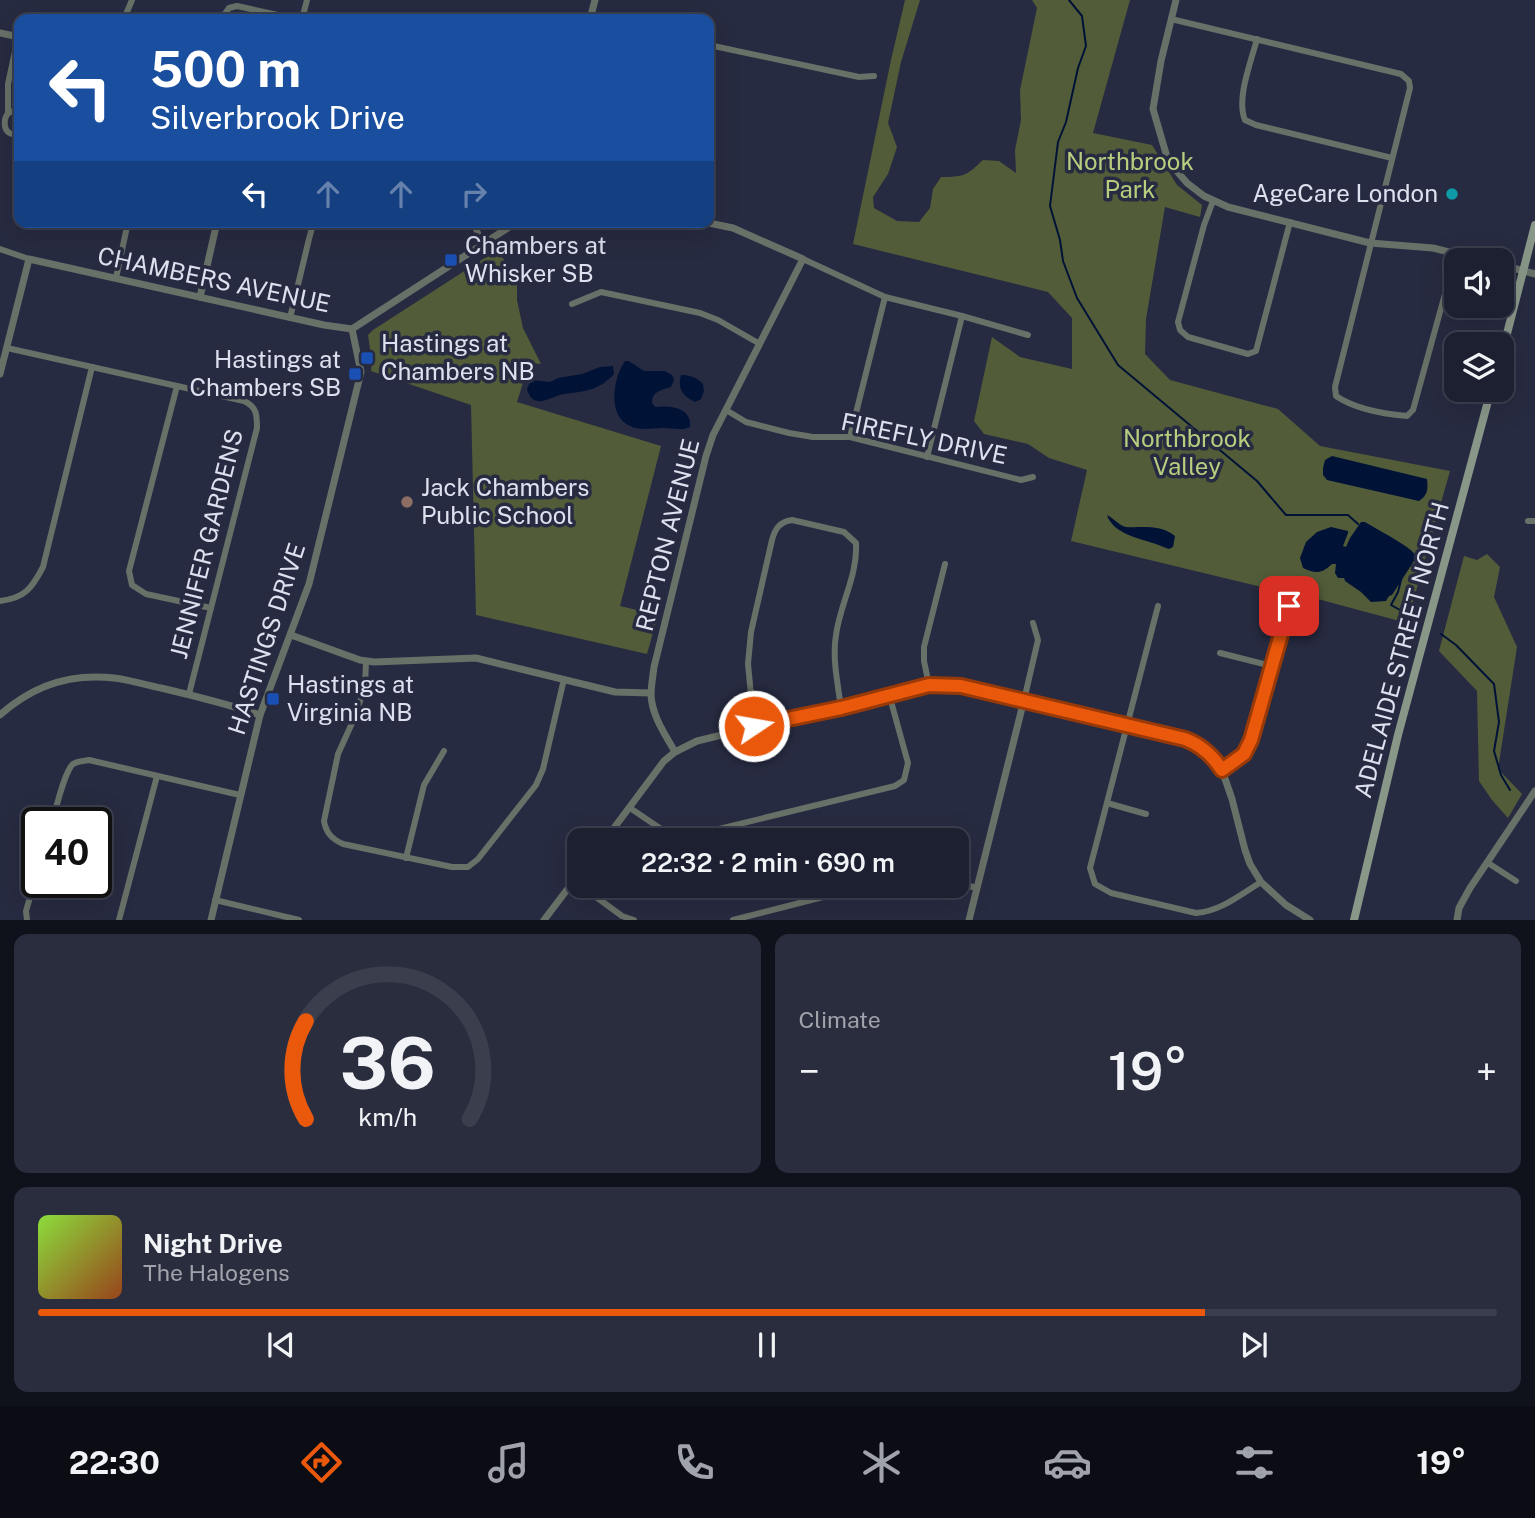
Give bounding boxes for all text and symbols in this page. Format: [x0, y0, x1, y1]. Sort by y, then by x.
text: 500 m [150, 40, 301, 98]
icon: left [35, 42, 126, 133]
text: Silverbrook Drive [150, 99, 405, 136]
park label: Northbrook Park [1066, 147, 1194, 203]
icon: left [236, 175, 274, 213]
icon: ahead [309, 175, 347, 213]
icon: ahead [382, 175, 420, 213]
icon: right [455, 175, 493, 213]
place label: AgeCare London [1253, 179, 1438, 207]
marker: AgeCare London [1444, 186, 1460, 202]
place label: Chambers at Whisker SB [465, 231, 607, 287]
street label: CHAMBERS AVENUE [95, 241, 333, 317]
map controls [1444, 248, 1514, 402]
button: sound [1444, 248, 1514, 318]
marker: Chambers at Whisker SB [443, 252, 459, 268]
place label: Hastings at Chambers NB [381, 329, 535, 385]
button: layers [1444, 332, 1514, 402]
place label: Hastings at Chambers SB [189, 345, 341, 401]
marker: Hastings at Chambers NB [359, 350, 375, 366]
marker: Hastings at Chambers SB [347, 366, 363, 382]
street label: FIREFLY DRIVE [839, 407, 1010, 469]
park label: Northbrook Valley [1123, 424, 1251, 480]
street label: JENNIFER GARDENS [164, 426, 248, 661]
street label: REPTON AVENUE [630, 436, 704, 634]
place label: Jack Chambers Public School [421, 473, 590, 529]
marker: Jack Chambers Public School [399, 494, 415, 510]
street label: ADELAIDE STREET NORTH [1348, 499, 1454, 801]
street label: HASTINGS DRIVE [222, 539, 310, 738]
pin [1259, 576, 1319, 636]
icon: arrive [1270, 587, 1308, 625]
place label: Hastings at Virginia NB [287, 670, 414, 726]
position arrow [717, 689, 791, 763]
marker: Hastings at Virginia NB [265, 691, 281, 707]
speed limit sign: 40 [21, 807, 112, 898]
text: 22:32 · 2 min · 690 m [641, 847, 895, 878]
text: Climate [799, 1006, 881, 1033]
text: 36 [339, 1021, 435, 1106]
text: 19° [1108, 1041, 1188, 1102]
text: − [799, 1049, 820, 1094]
text: + [1476, 1049, 1497, 1094]
text: km/h [358, 1102, 417, 1132]
text: Night Drive [143, 1228, 283, 1259]
text: The Halogens [143, 1259, 290, 1286]
icon: previous [262, 1326, 300, 1364]
icon: pause [748, 1326, 786, 1364]
icon: next [1235, 1326, 1273, 1364]
icon: directions [297, 1438, 346, 1487]
icon: music [484, 1438, 533, 1487]
icon: phone [670, 1438, 719, 1487]
icon: climate [857, 1438, 906, 1487]
icon: car [1043, 1438, 1092, 1487]
icon: filters [1230, 1438, 1279, 1487]
text: 22:30 [69, 1444, 160, 1481]
text: 19° [1416, 1444, 1466, 1481]

